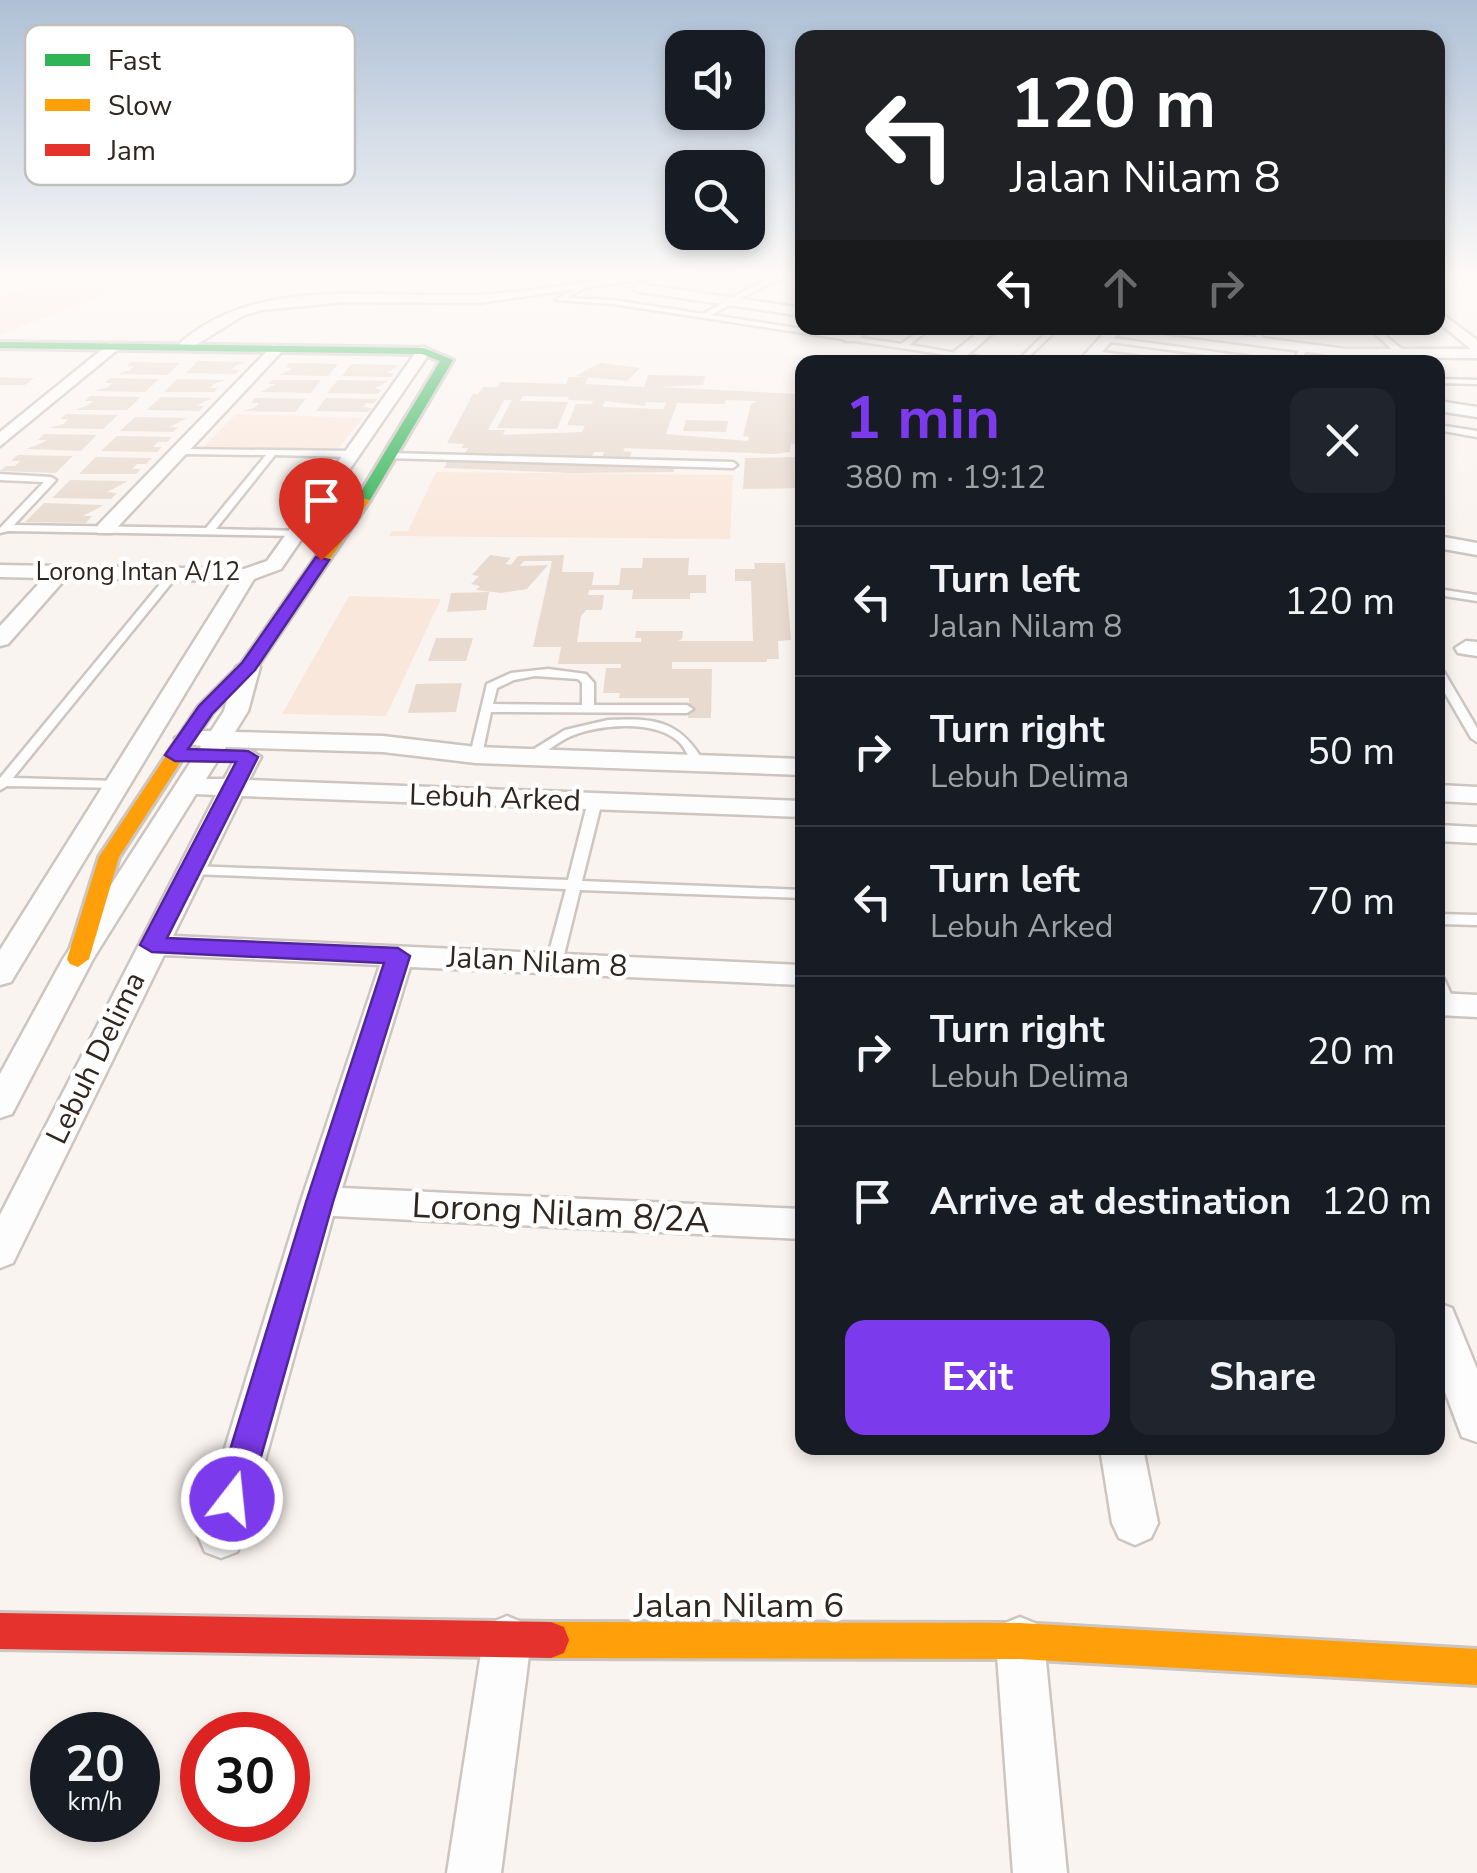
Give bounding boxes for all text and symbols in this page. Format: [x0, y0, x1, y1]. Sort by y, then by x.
legend [25, 25, 355, 185]
map controls [665, 30, 765, 250]
button: sound [665, 30, 765, 130]
text: Fast [108, 42, 161, 80]
text: 120 m [1010, 56, 1216, 152]
icon: left [845, 70, 975, 200]
text: Slow [108, 87, 172, 125]
text: Jam [107, 132, 156, 170]
text: Jalan Nilam 8 [1010, 147, 1281, 208]
button: search [665, 150, 765, 250]
icon: left [988, 260, 1043, 315]
icon: ahead [1093, 260, 1148, 315]
icon: right [1198, 260, 1253, 315]
text: 1 min [845, 377, 1000, 459]
button: close [1290, 388, 1395, 493]
text: 380 m · 19:12 [845, 456, 1046, 499]
pin [279, 458, 364, 561]
icon: arrive [294, 473, 349, 528]
text: Turn left [930, 554, 1080, 605]
street label: Lorong Intan A/12 [36, 555, 240, 589]
icon: left [845, 574, 900, 629]
text: 120 m [1284, 576, 1395, 627]
text: Jalan Nilam 8 [930, 605, 1123, 648]
text: Turn right [930, 704, 1105, 755]
icon: right [845, 724, 900, 779]
text: 50 m [1307, 726, 1395, 777]
text: Lebuh Delima [930, 755, 1129, 798]
street label: Lebuh Arked [408, 775, 582, 821]
text: Turn left [930, 854, 1080, 905]
icon: left [845, 874, 900, 929]
text: 70 m [1307, 876, 1395, 927]
text: Lebuh Arked [930, 905, 1113, 948]
street label: Jalan Nilam 8 [445, 937, 628, 987]
street label: Lebuh Delima [37, 965, 155, 1151]
text: Turn right [930, 1004, 1105, 1055]
icon: right [845, 1024, 900, 1079]
text: 20 m [1307, 1026, 1395, 1077]
text: Lebuh Delima [930, 1055, 1129, 1098]
icon: arrive [845, 1174, 900, 1229]
text: Arrive at destination [930, 1176, 1291, 1227]
text: 120 m [1321, 1176, 1432, 1227]
street label: Lorong Nilam 8/2A [411, 1182, 711, 1244]
button: Exit [845, 1320, 1110, 1435]
button: Share [1130, 1320, 1395, 1435]
position arrow [180, 1447, 284, 1551]
street label: Jalan Nilam 6 [633, 1582, 844, 1629]
speed limit sign: 30 [180, 1712, 310, 1842]
text: 20 [65, 1730, 125, 1799]
text: km/h [67, 1785, 123, 1819]

